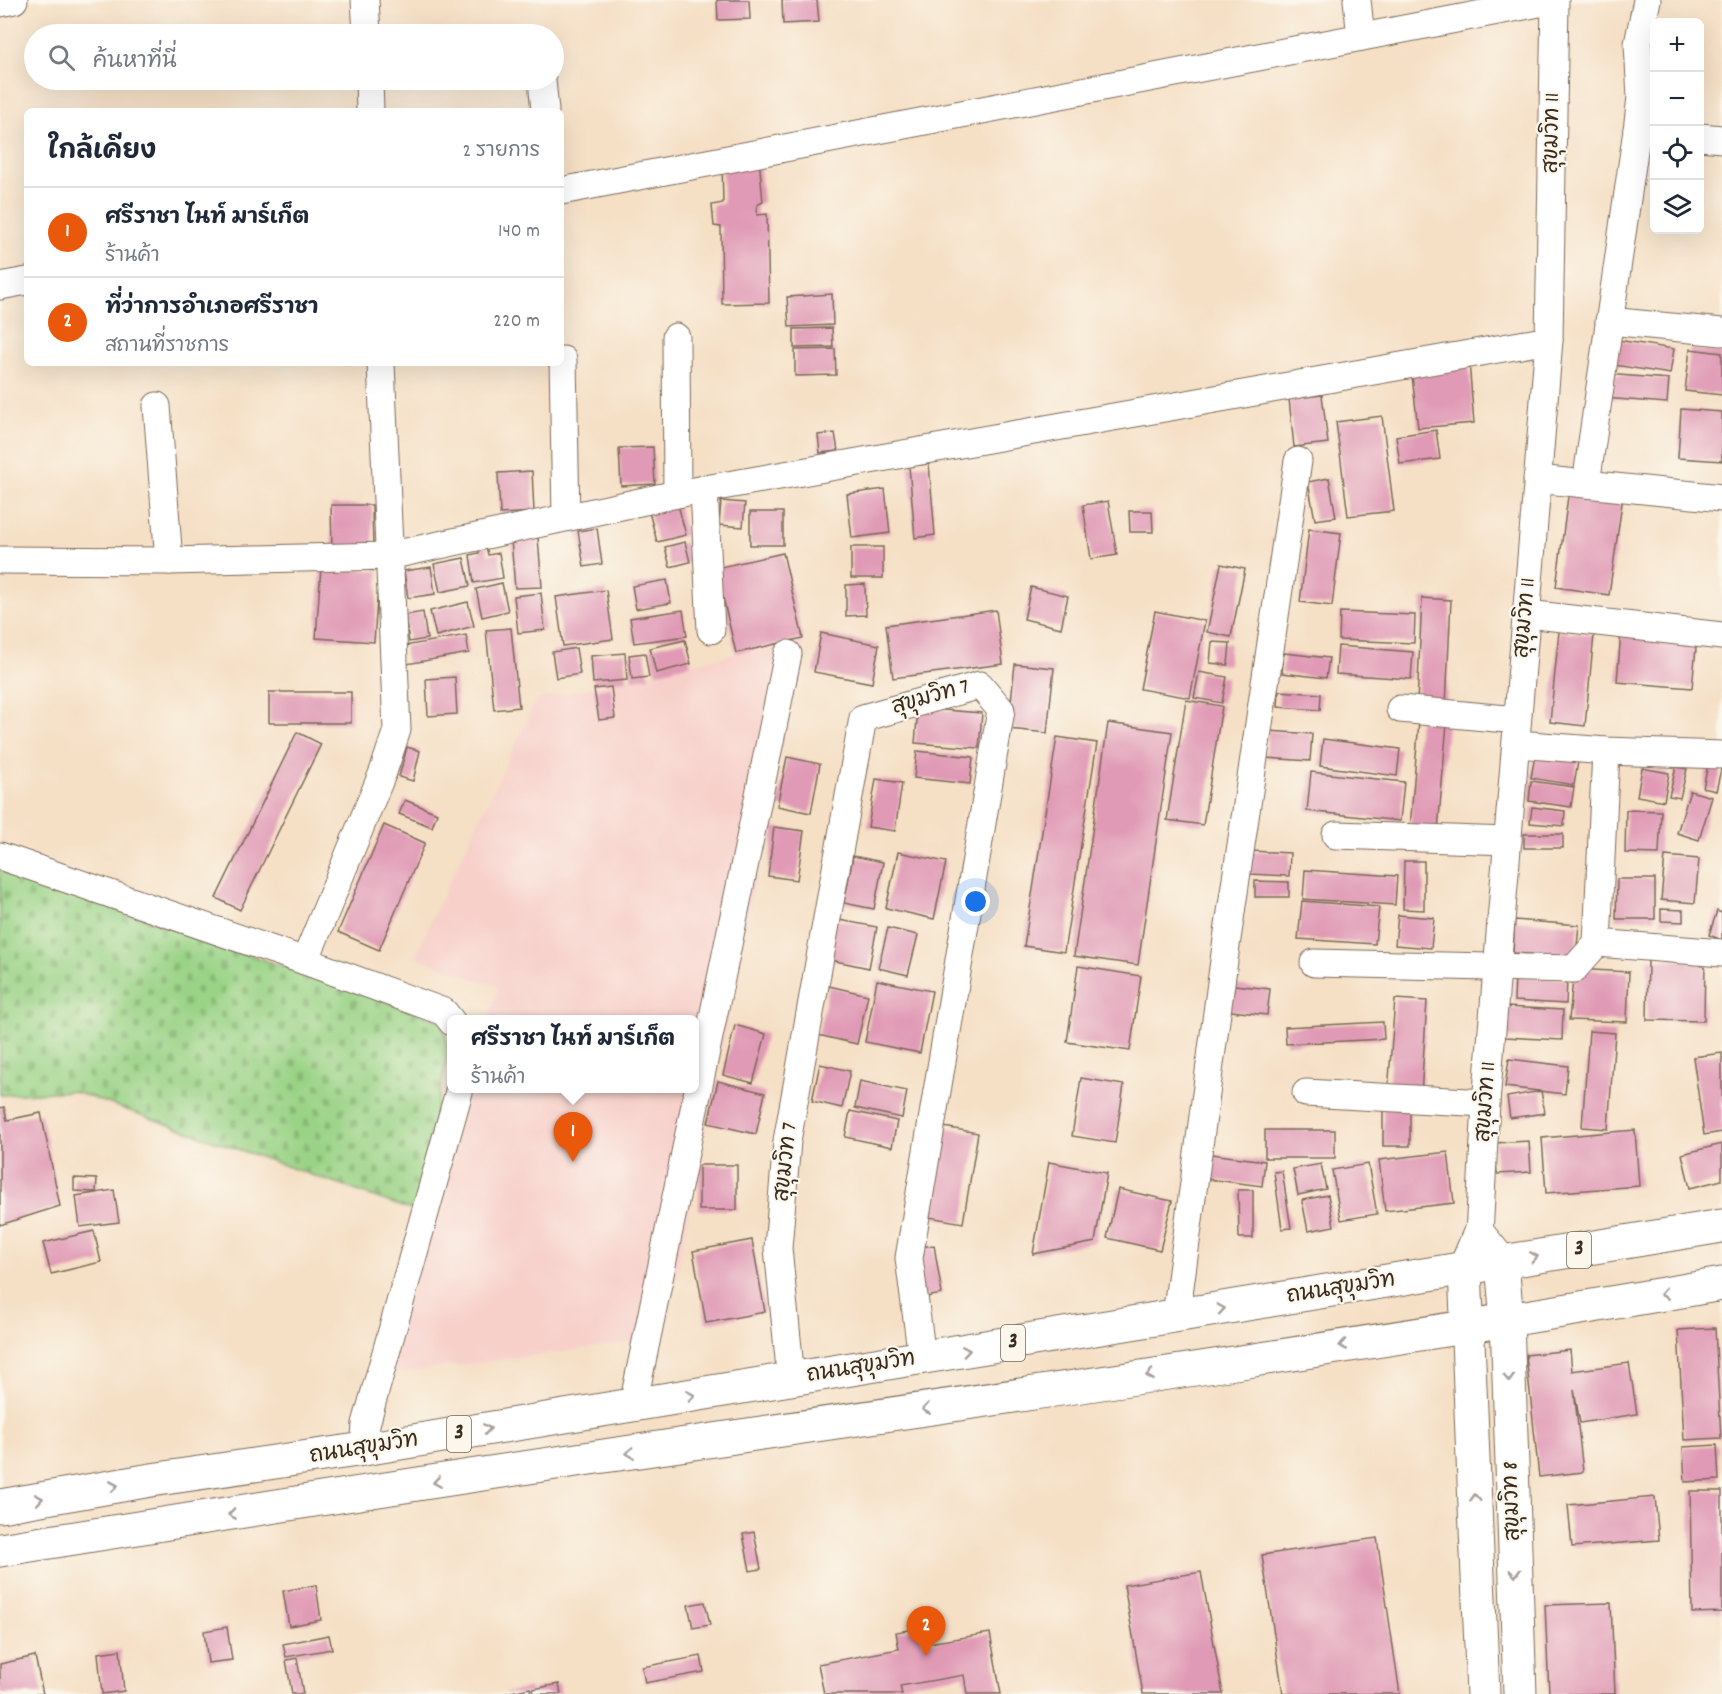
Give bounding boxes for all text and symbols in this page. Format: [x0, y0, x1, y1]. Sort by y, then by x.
map controls [1650, 18, 1704, 234]
button: + [1650, 18, 1704, 72]
search box [24, 24, 564, 90]
icon: search [45, 41, 78, 74]
text: ค้นหาที่นี่ [93, 47, 177, 78]
button: − [1650, 72, 1704, 126]
street label: สุขุมวิท 11 [1536, 92, 1569, 174]
button: locate [1650, 126, 1704, 180]
text: ใกล้เคียง [48, 134, 156, 171]
text: 2 รายการ [463, 138, 540, 166]
button: layers [1650, 180, 1704, 234]
text: ศรีราชา ไนท์ มาร์เก็ต [105, 203, 309, 234]
text: 1 [65, 218, 70, 246]
text: 140 m [498, 218, 540, 246]
text: ร้านค้า [105, 243, 160, 271]
text: ที่ว่าการอำเภอศรีราชา [105, 293, 318, 324]
text: 2 [63, 308, 72, 336]
text: 220 m [493, 308, 540, 336]
text: สถานที่ราชการ [105, 333, 229, 361]
street label: สุขุมวิท 11 [1506, 576, 1545, 660]
street label: สุขุมวิท 7 [888, 671, 973, 724]
your location [961, 887, 990, 916]
popup [447, 1015, 699, 1093]
text: ศรีราชา ไนท์ มาร์เก็ต [471, 1025, 675, 1056]
street label: สุขุมวิท 11 [1468, 1061, 1505, 1143]
text: ร้านค้า [471, 1065, 525, 1093]
pin: 1 [554, 1112, 592, 1162]
street label: สุขุมวิท 7 [766, 1121, 807, 1203]
road number: 3 [1567, 1232, 1591, 1268]
one-way arrow [1530, 1252, 1539, 1264]
street label: ถนนสุขุมวิท [1284, 1264, 1398, 1313]
one-way arrow [1660, 1287, 1670, 1300]
one-way arrow [1216, 1303, 1226, 1316]
road number: 3 [1001, 1325, 1025, 1361]
one-way arrow [1338, 1339, 1348, 1351]
street label: ถนนสุขุมวิท [804, 1343, 918, 1392]
one-way arrow [962, 1345, 971, 1357]
one-way arrow [1146, 1368, 1155, 1380]
one-way arrow [1502, 1374, 1515, 1383]
one-way arrow [686, 1390, 696, 1403]
one-way arrow [922, 1402, 931, 1414]
road number: 3 [447, 1416, 471, 1452]
street label: ถนนสุขุมวิท [307, 1424, 421, 1473]
one-way arrow [482, 1424, 491, 1436]
one-way arrow [625, 1446, 634, 1458]
street label: สุขุมวิท 8 [1495, 1461, 1530, 1542]
one-way arrow [432, 1476, 442, 1488]
one-way arrow [110, 1481, 119, 1493]
one-way arrow [34, 1493, 44, 1506]
one-way arrow [1469, 1494, 1482, 1503]
one-way arrow [227, 1508, 237, 1520]
one-way arrow [1509, 1569, 1522, 1578]
pin: 2 [906, 1606, 946, 1656]

